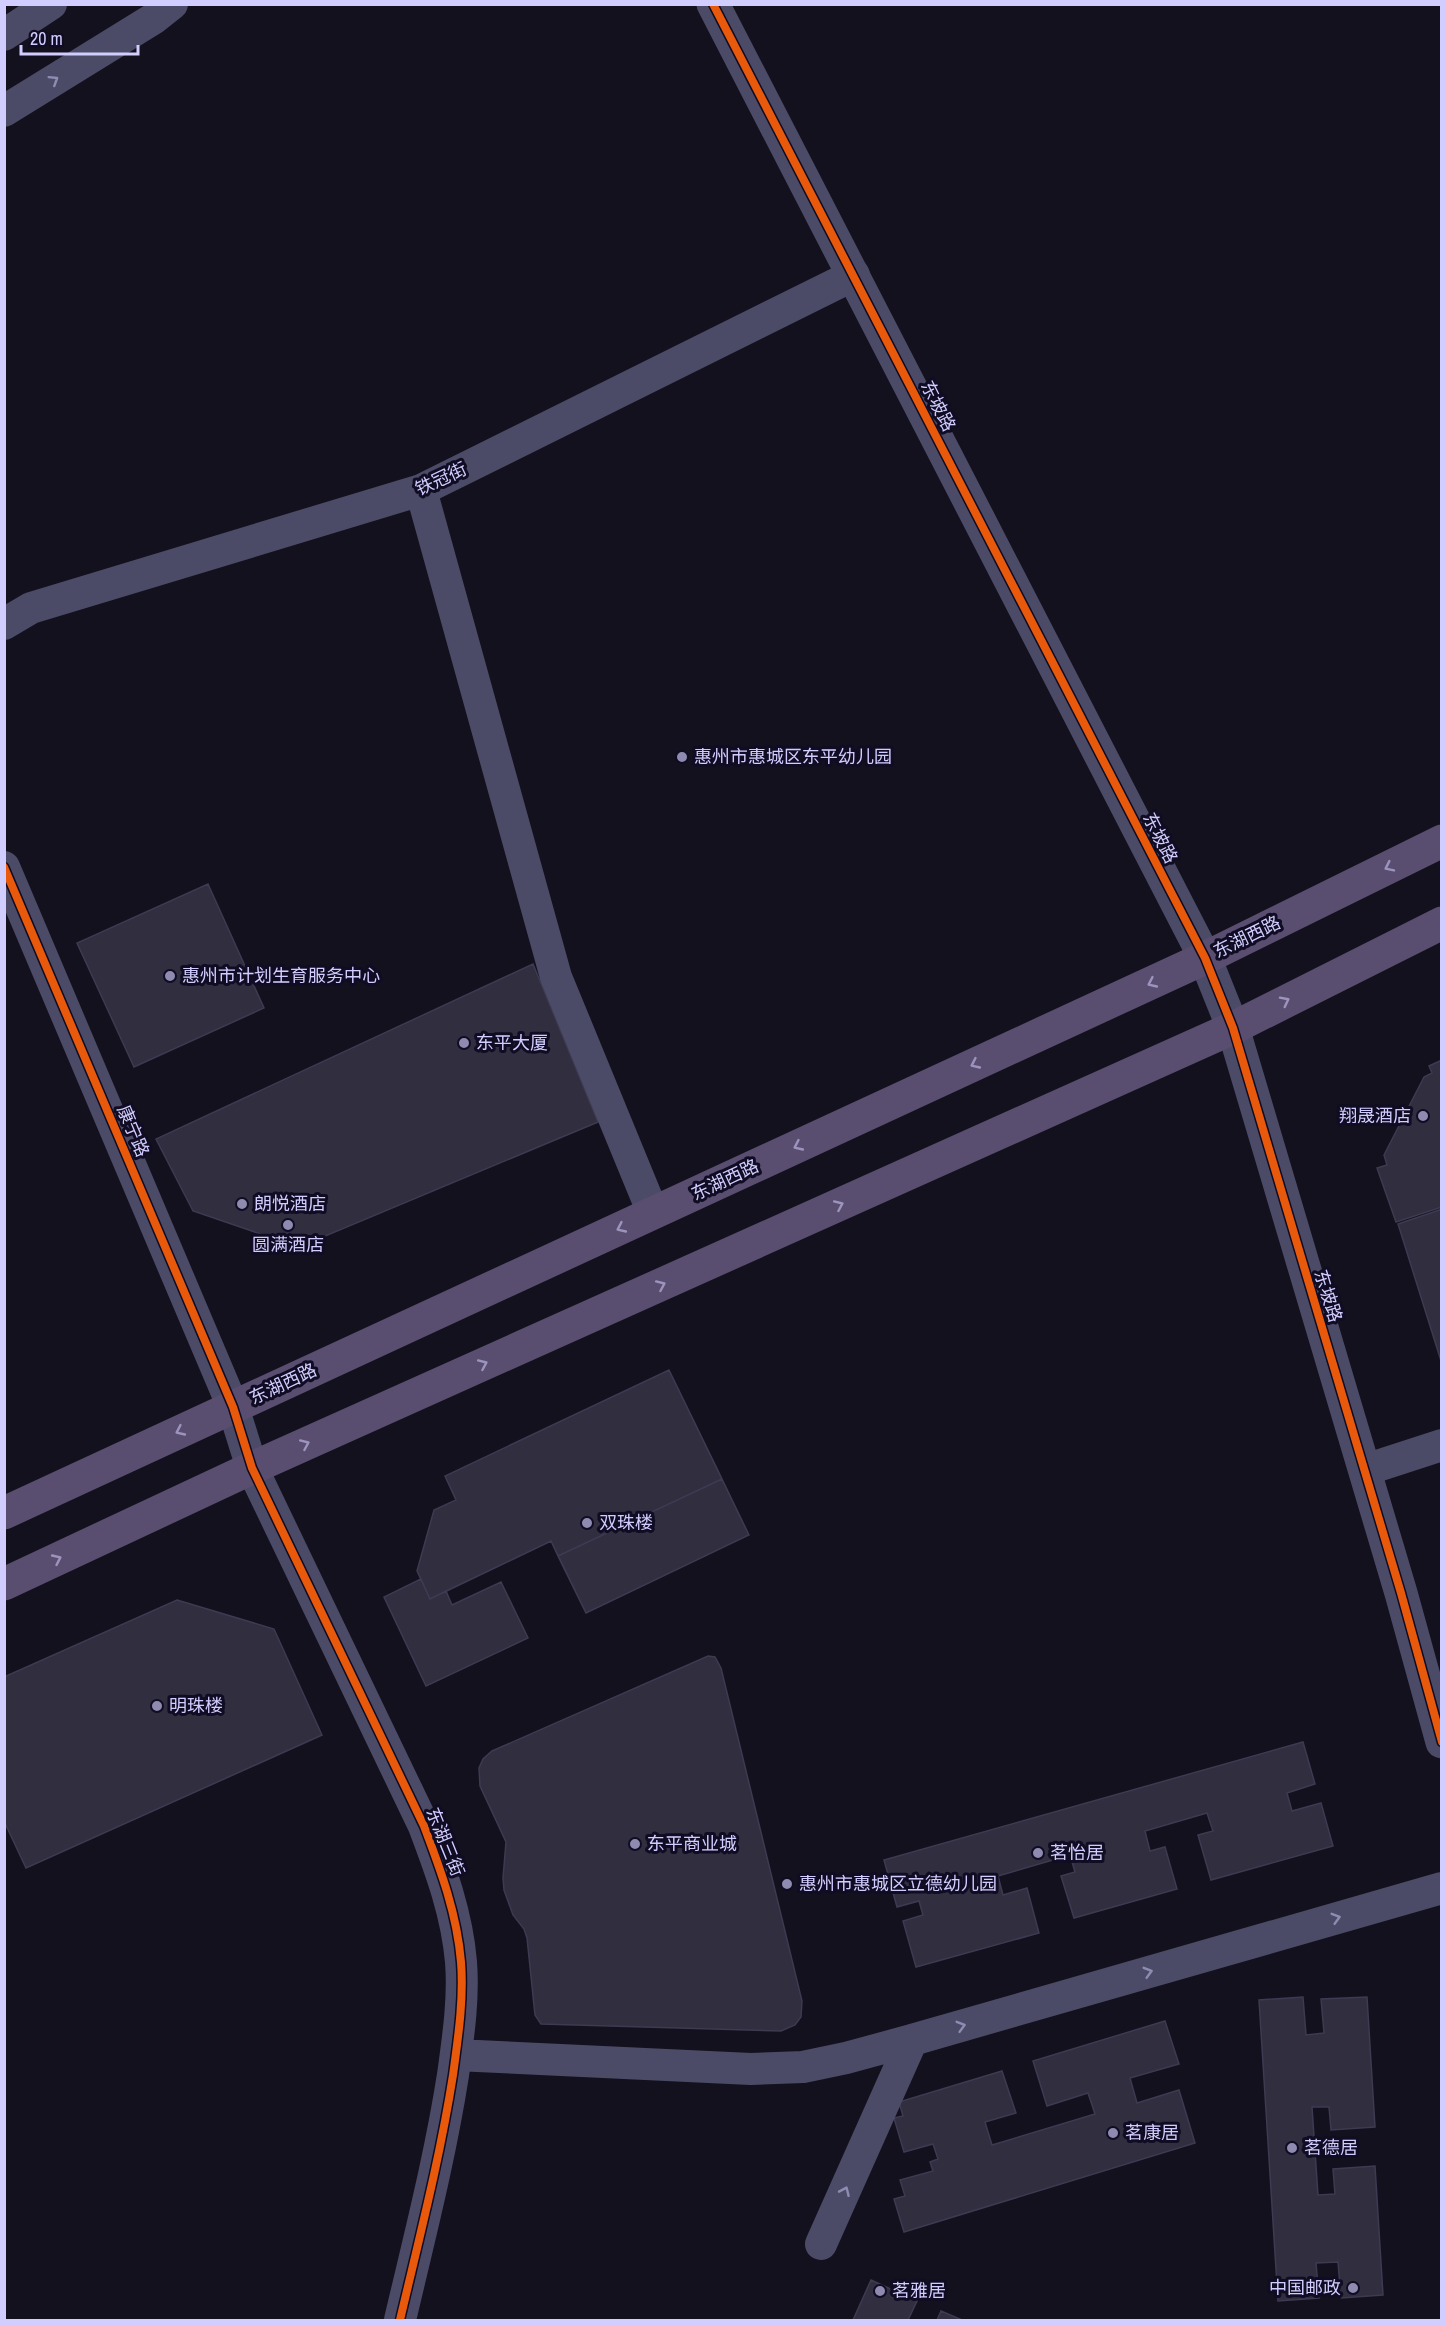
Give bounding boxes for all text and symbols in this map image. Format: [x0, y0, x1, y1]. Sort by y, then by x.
scale bar [21, 18, 138, 56]
text: 20 m [30, 26, 63, 51]
one-way arrow [48, 75, 58, 87]
street label: 东坡路 [915, 376, 962, 436]
street label: 铁冠街 [411, 456, 471, 501]
place label: 惠州市惠城区东平幼儿园 [694, 744, 892, 769]
marker: 惠州市惠城区东平幼儿园 [675, 750, 689, 764]
street label: 东坡路 [1137, 808, 1184, 868]
one-way arrow [1384, 859, 1395, 871]
street label: 东湖西路 [1209, 910, 1285, 964]
place label: 惠州市计划生育服务中心 [182, 963, 380, 988]
marker: 惠州市计划生育服务中心 [163, 969, 177, 983]
one-way arrow [1147, 975, 1158, 987]
one-way arrow [1279, 997, 1290, 1009]
place label: 东平大厦 [476, 1030, 548, 1055]
marker: 东平大厦 [457, 1036, 471, 1050]
one-way arrow [970, 1057, 981, 1069]
street label: 康宁路 [111, 1101, 156, 1161]
place label: 翔晟酒店 [1339, 1103, 1411, 1128]
marker: 翔晟酒店 [1416, 1109, 1430, 1123]
one-way arrow [793, 1139, 804, 1151]
street label: 东湖西路 [687, 1153, 763, 1206]
place label: 朗悦酒店 [254, 1191, 326, 1216]
marker: 朗悦酒店 [235, 1197, 249, 1211]
one-way arrow [832, 1200, 843, 1212]
marker: 圆满酒店 [281, 1218, 295, 1232]
one-way arrow [616, 1220, 627, 1232]
place label: 圆满酒店 [252, 1232, 324, 1257]
street label: 东坡路 [1309, 1266, 1348, 1325]
one-way arrow [654, 1280, 665, 1292]
street label: 东湖西路 [245, 1357, 321, 1410]
one-way arrow [477, 1360, 488, 1372]
one-way arrow [176, 1424, 187, 1436]
one-way arrow [299, 1440, 310, 1452]
place label: 双珠楼 [599, 1510, 653, 1535]
marker: 双珠楼 [580, 1516, 594, 1530]
one-way arrow [51, 1555, 62, 1567]
place label: 明珠楼 [169, 1693, 223, 1718]
marker: 明珠楼 [150, 1699, 164, 1713]
street label: 东湖三街 [420, 1804, 471, 1880]
place label: 东平商业城 [647, 1831, 737, 1856]
marker: 东平商业城 [628, 1837, 642, 1851]
place label: 茗怡居 [1050, 1840, 1104, 1865]
marker: 茗怡居 [1031, 1846, 1045, 1860]
place label: 惠州市惠城区立德幼儿园 [799, 1871, 997, 1896]
marker: 惠州市惠城区立德幼儿园 [780, 1877, 794, 1891]
one-way arrow [1330, 1913, 1341, 1925]
one-way arrow [1142, 1967, 1153, 1979]
one-way arrow [955, 2021, 966, 2033]
place label: 茗康居 [1125, 2120, 1179, 2145]
marker: 茗康居 [1106, 2126, 1120, 2140]
place label: 茗德居 [1304, 2135, 1358, 2160]
marker: 茗德居 [1285, 2141, 1299, 2155]
one-way arrow [838, 2186, 850, 2197]
place label: 中国邮政 [1269, 2275, 1341, 2300]
place label: 茗雅居 [892, 2278, 946, 2303]
marker: 中国邮政 [1346, 2281, 1360, 2295]
marker: 茗雅居 [873, 2284, 887, 2298]

